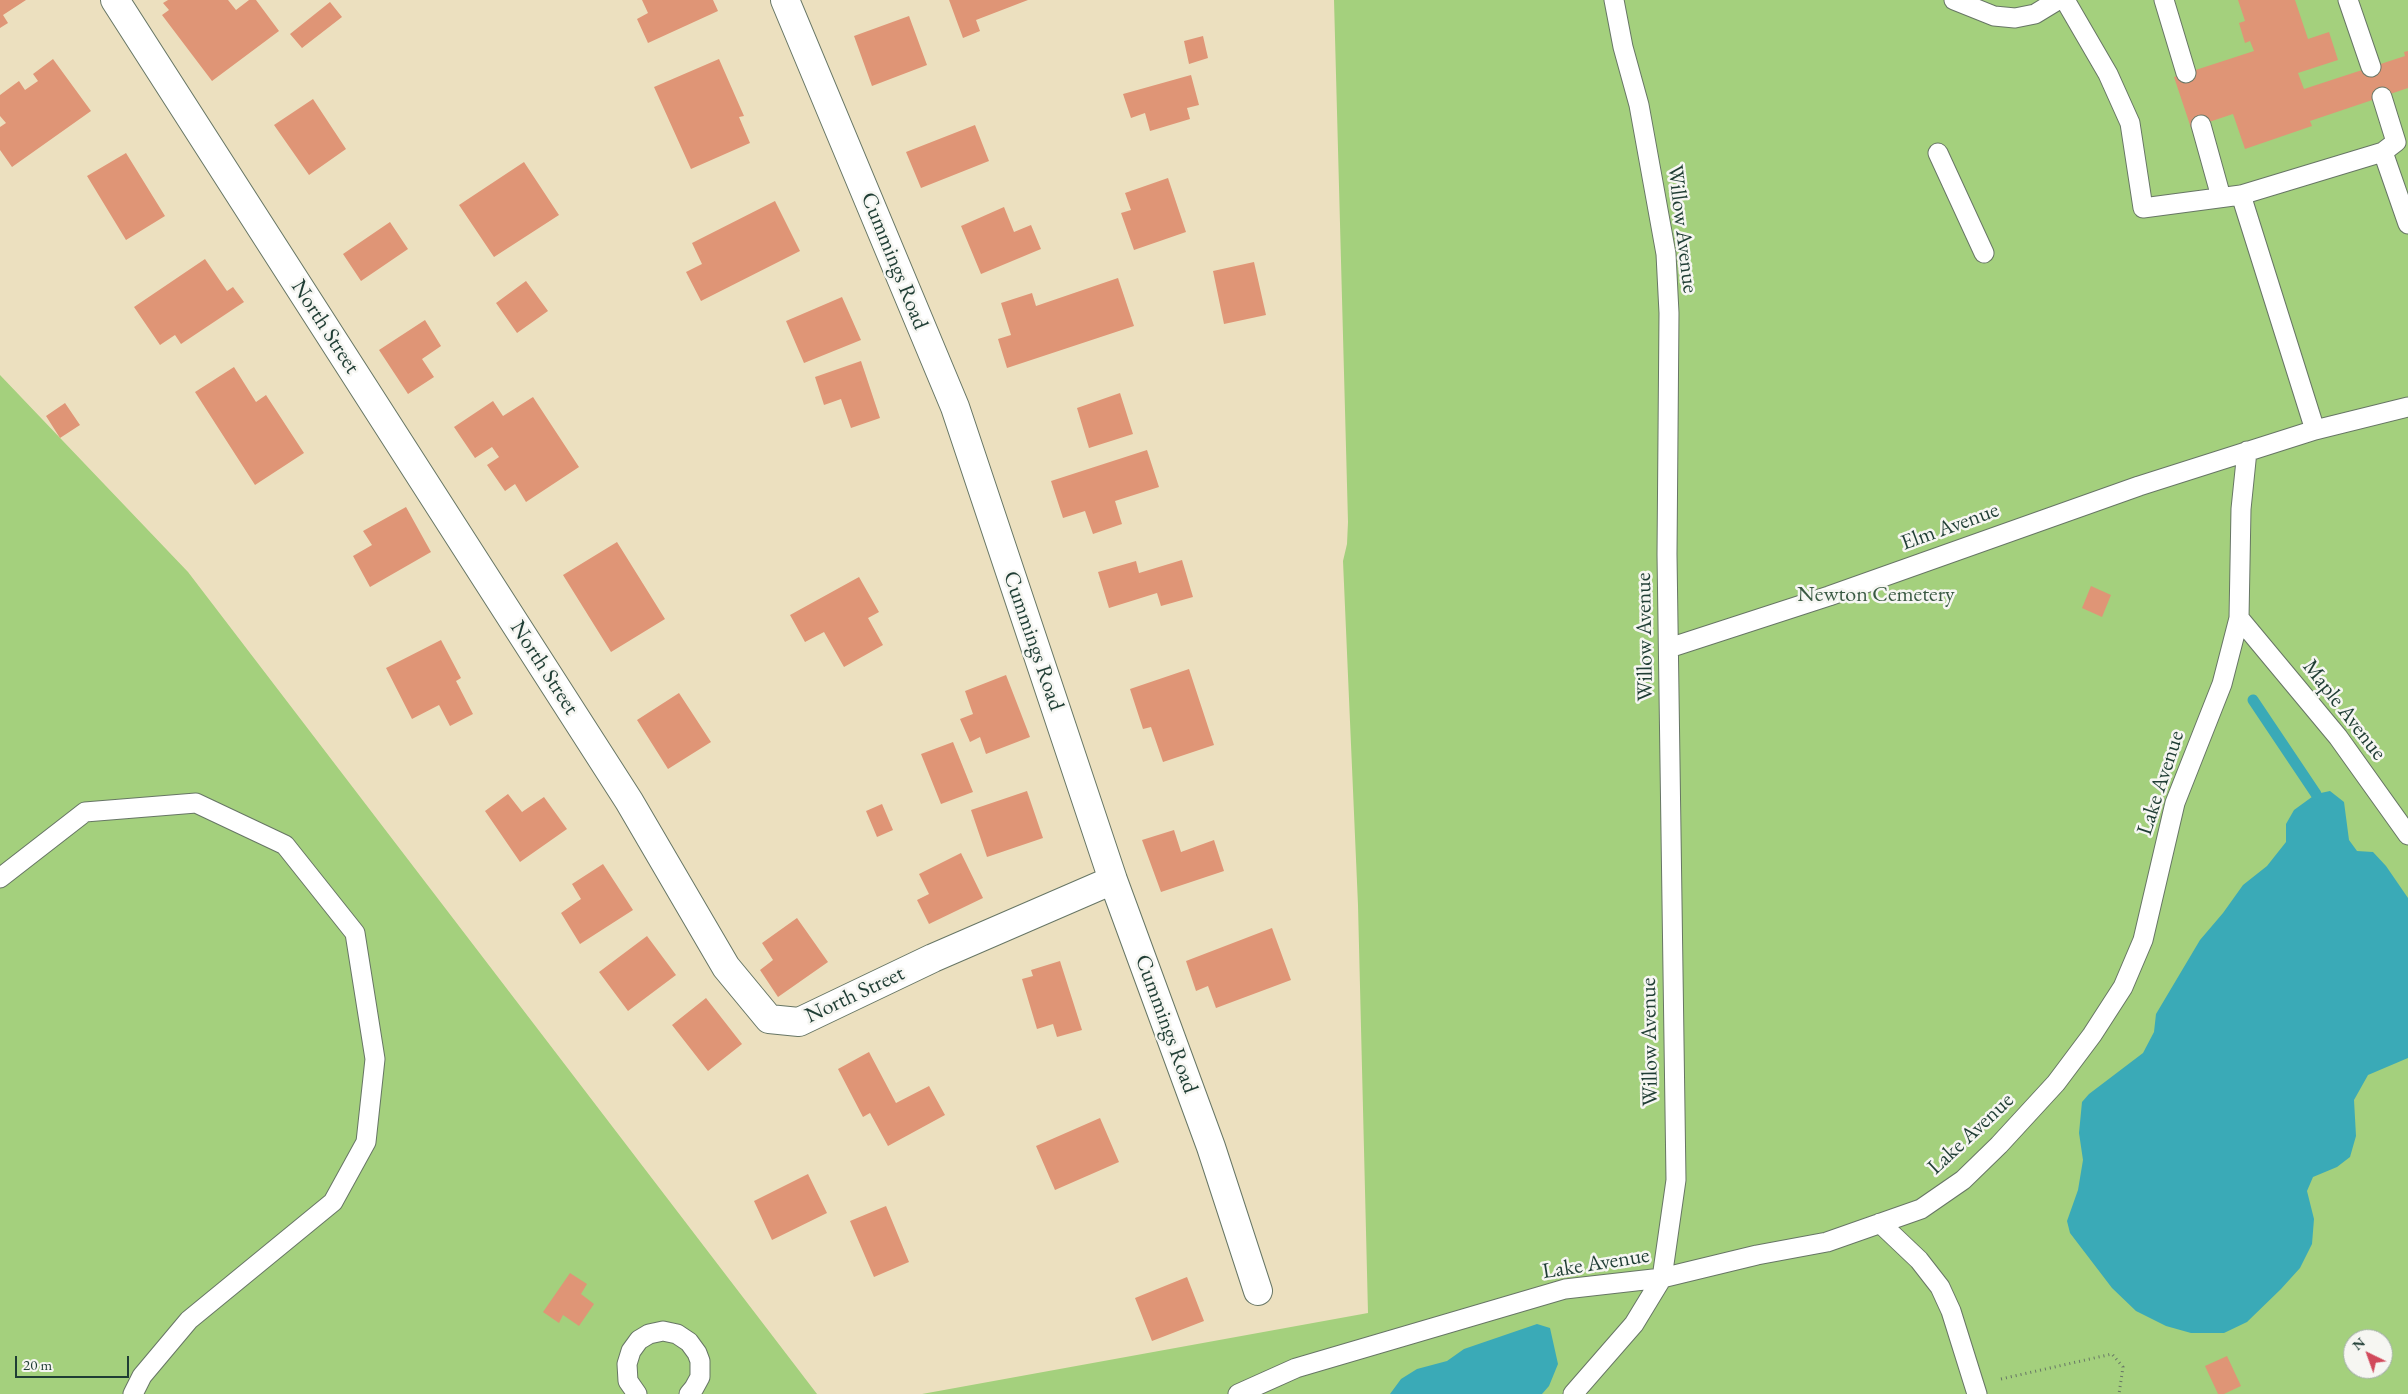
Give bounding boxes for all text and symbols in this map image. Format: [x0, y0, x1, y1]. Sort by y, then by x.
street label: Willow Avenue [1661, 163, 1703, 295]
street label: Cummings Road [854, 189, 934, 333]
street label: North Street [285, 275, 365, 379]
street label: Elm Avenue [1897, 497, 2003, 557]
street label: Cummings Road [997, 568, 1069, 714]
street label: Willow Avenue [1631, 572, 1659, 702]
park label: Newton Cemetery [1797, 582, 1955, 608]
street label: North Street [504, 616, 584, 720]
street label: Maple Avenue [2296, 654, 2392, 766]
street label: Lake Avenue [2132, 728, 2190, 838]
street label: Cummings Road [1129, 951, 1203, 1097]
street label: North Street [801, 961, 909, 1029]
street label: Willow Avenue [1636, 977, 1664, 1107]
street label: Lake Avenue [1922, 1087, 2020, 1181]
street label: Lake Avenue [1541, 1243, 1651, 1285]
north arrow [2343, 1329, 2393, 1379]
text: N [2348, 1333, 2369, 1354]
scale bar [18, 1346, 131, 1378]
text: 20 m [23, 1355, 52, 1374]

